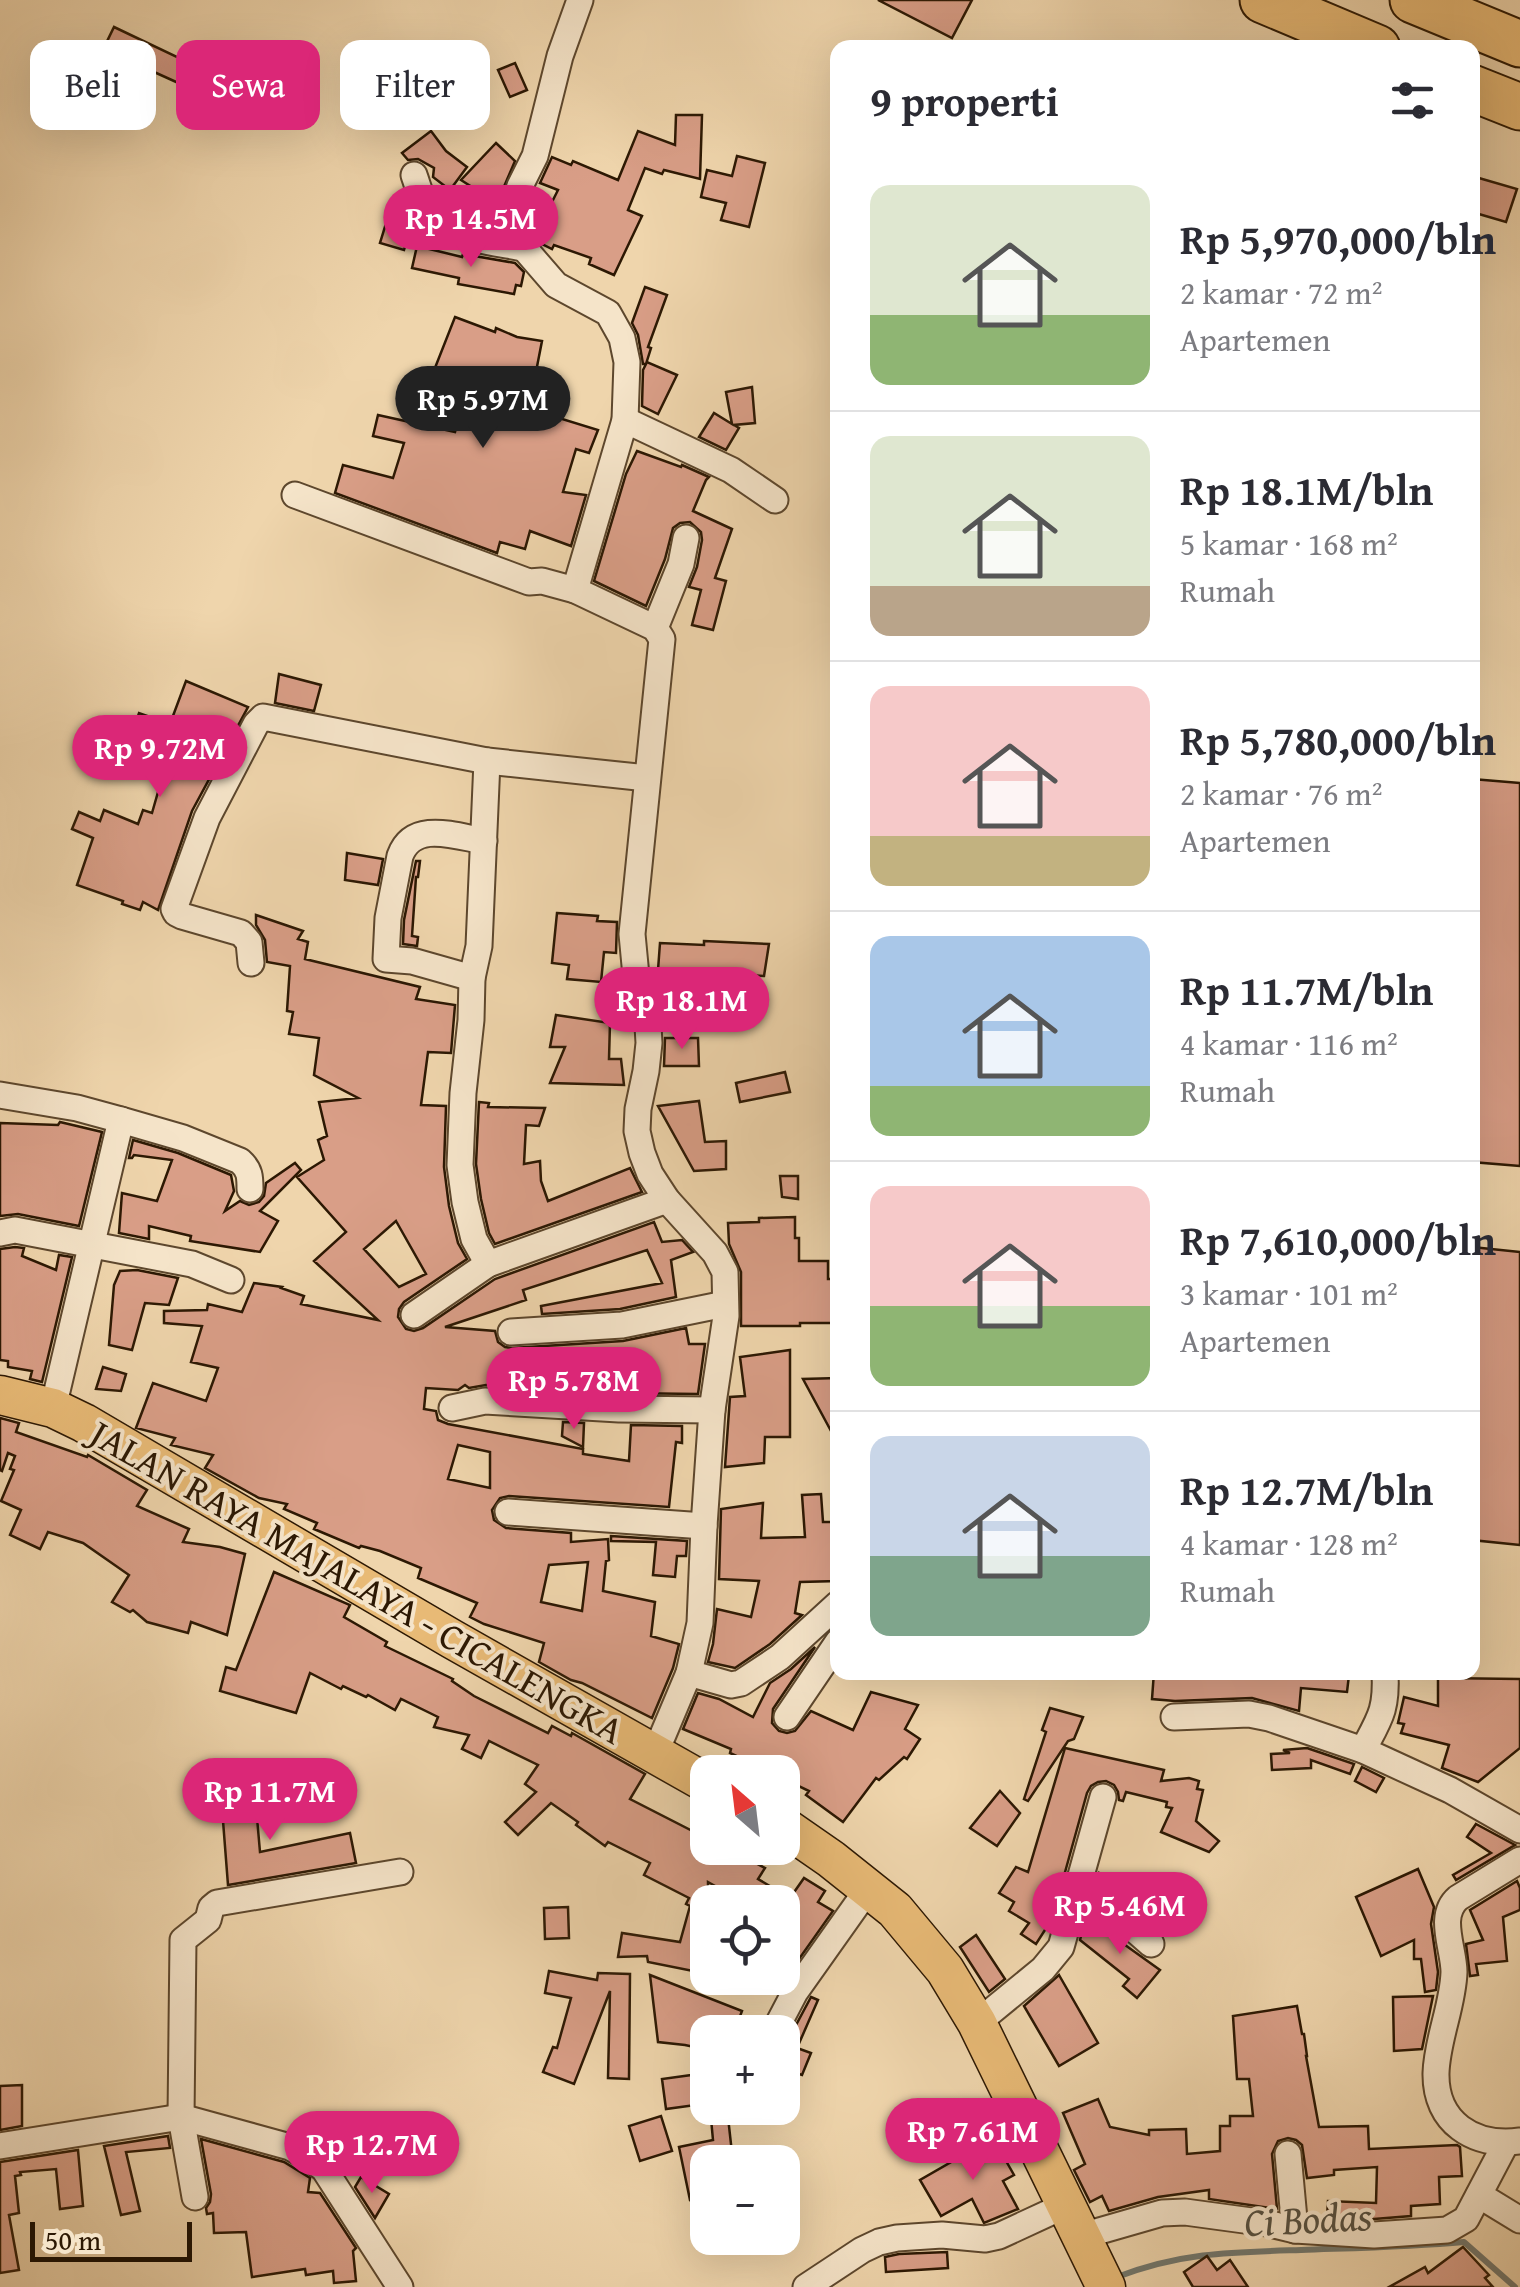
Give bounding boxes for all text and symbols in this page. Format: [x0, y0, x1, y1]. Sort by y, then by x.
chip: Beli [30, 40, 156, 130]
chip: Sewa [176, 40, 320, 130]
chip: Filter [340, 40, 490, 130]
text: 9 properti [870, 70, 1059, 131]
icon: filters [1385, 73, 1440, 128]
pin: Rp 14.5M [368, 185, 574, 270]
text: Rp 14.5M [405, 194, 537, 241]
text: Rp 5,970,000/bln [1180, 208, 1496, 269]
icon: home [950, 225, 1070, 345]
text: 2 kamar · 72 m² [1180, 269, 1382, 316]
text: Apartemen [1180, 316, 1330, 363]
pin: Rp 5.97M [380, 366, 586, 451]
text: Rp 5.97M [417, 375, 549, 422]
text: Rp 18.1M/bln [1180, 459, 1433, 520]
icon: home [950, 476, 1070, 596]
text: 5 kamar · 168 m² [1180, 520, 1398, 567]
text: Rumah [1180, 567, 1275, 614]
text: Rp 5,780,000/bln [1180, 709, 1496, 770]
pin: Rp 9.72M [57, 715, 263, 800]
text: Rp 9.72M [94, 724, 226, 771]
icon: home [950, 726, 1070, 846]
text: 2 kamar · 76 m² [1180, 770, 1382, 817]
text: Apartemen [1180, 817, 1330, 864]
text: Rp 11.7M/bln [1180, 959, 1433, 1020]
pin: Rp 18.1M [579, 967, 785, 1052]
text: Rp 18.1M [616, 976, 748, 1023]
icon: home [950, 976, 1070, 1096]
text: 4 kamar · 116 m² [1180, 1020, 1398, 1067]
text: Rumah [1180, 1067, 1275, 1114]
text: Rp 7,610,000/bln [1180, 1209, 1496, 1270]
icon: home [950, 1226, 1070, 1346]
text: 3 kamar · 101 m² [1180, 1270, 1398, 1317]
text: Apartemen [1180, 1317, 1330, 1364]
pin: Rp 5.78M [471, 1347, 677, 1432]
text: Rp 5.78M [508, 1356, 640, 1403]
street label: JALAN RAYA MAJALAYA - CICALENGKA [77, 1403, 635, 1757]
text: Rp 12.7M/bln [1180, 1459, 1433, 1520]
icon: home [950, 1476, 1070, 1596]
text: 4 kamar · 128 m² [1180, 1520, 1398, 1567]
text: Rumah [1180, 1567, 1275, 1614]
north arrow [690, 1755, 800, 1865]
map controls [690, 1755, 800, 2255]
pin: Rp 11.7M [167, 1758, 373, 1843]
text: Rp 11.7M [204, 1767, 336, 1814]
pin: Rp 5.46M [1017, 1872, 1223, 1957]
text: Rp 5.46M [1054, 1881, 1186, 1928]
button: locate [690, 1885, 800, 1995]
button: + [690, 2015, 800, 2125]
pin: Rp 7.61M [870, 2098, 1076, 2183]
text: Rp 7.61M [907, 2107, 1039, 2154]
pin: Rp 12.7M [269, 2111, 475, 2196]
text: Rp 12.7M [306, 2120, 438, 2167]
button: − [690, 2145, 800, 2255]
water label: Ci Bodas [1243, 2186, 1374, 2251]
scale bar [30, 2217, 192, 2262]
text: 50 m [45, 2219, 101, 2260]

